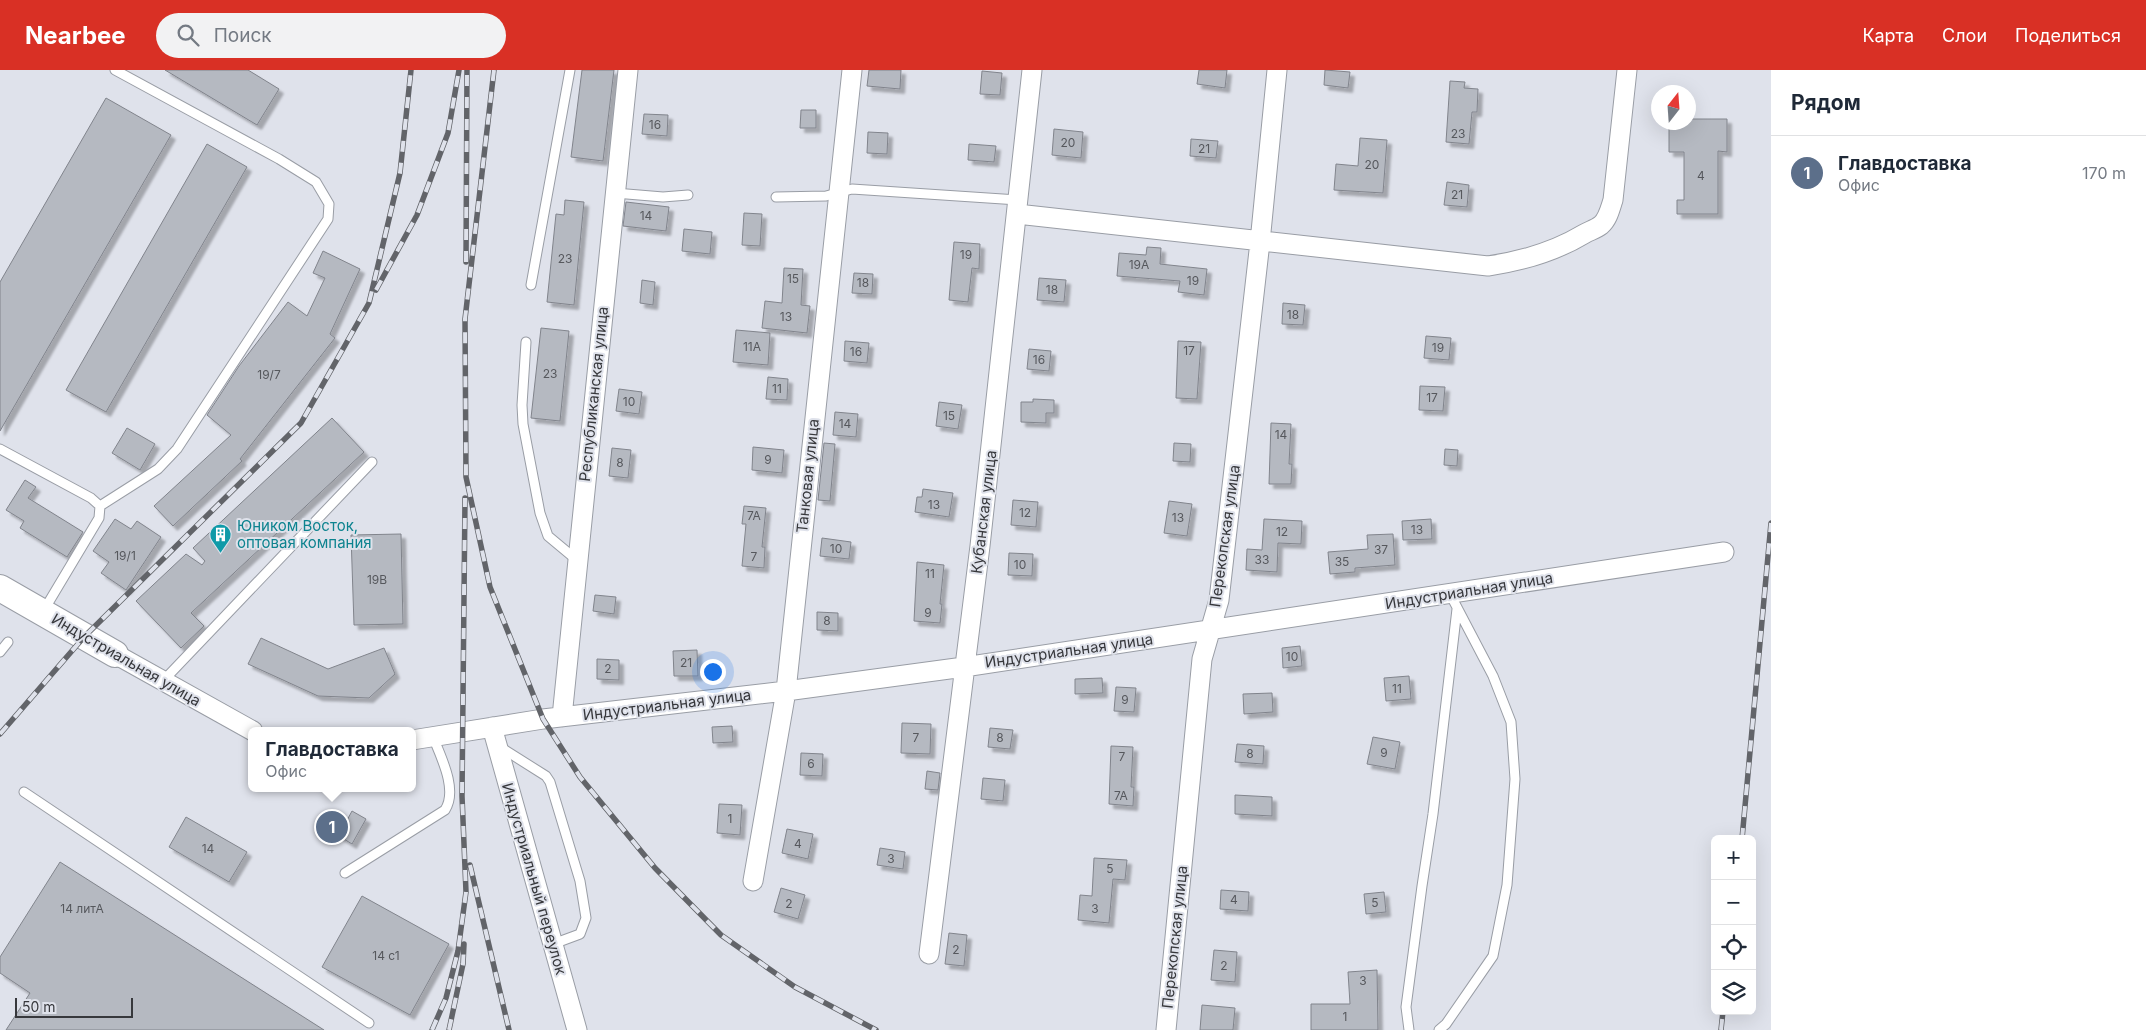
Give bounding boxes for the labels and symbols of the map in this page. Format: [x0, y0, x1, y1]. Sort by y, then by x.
north arrow [1651, 85, 1696, 130]
house number: 16 [649, 117, 661, 132]
house number: 23 [1451, 126, 1465, 141]
house number: 20 [1061, 135, 1075, 150]
house number: 21 [1198, 141, 1210, 156]
house number: 20 [1365, 157, 1379, 172]
house number: 4 [1697, 168, 1705, 183]
house number: 21 [1451, 187, 1463, 202]
house number: 14 [640, 208, 653, 223]
house number: 19 [960, 247, 972, 262]
house number: 23 [558, 251, 572, 266]
house number: 19А [1129, 257, 1149, 272]
house number: 15 [787, 271, 799, 286]
house number: 19 [1187, 273, 1199, 288]
house number: 18 [857, 275, 869, 290]
house number: 18 [1046, 282, 1058, 297]
street label: Республиканская улица [575, 305, 612, 482]
house number: 18 [1287, 307, 1299, 322]
house number: 13 [780, 309, 792, 324]
house number: 11А [743, 339, 761, 354]
house number: 19 [1432, 340, 1444, 355]
house number: 17 [1183, 343, 1195, 358]
house number: 16 [850, 344, 862, 359]
house number: 16 [1033, 352, 1045, 367]
house number: 23 [543, 366, 557, 381]
house number: 19/7 [257, 367, 281, 382]
house number: 11 [772, 381, 782, 396]
house number: 17 [1426, 390, 1438, 405]
house number: 10 [623, 394, 635, 409]
house number: 15 [943, 408, 955, 423]
house number: 14 [839, 416, 852, 431]
street label: Танковая улица [792, 418, 823, 534]
house number: 14 [1275, 427, 1288, 442]
street label: Кубанская улица [966, 449, 1001, 575]
house number: 9 [764, 452, 772, 467]
house number: 8 [616, 455, 624, 470]
street label: Перекопская улица [1205, 463, 1244, 608]
house number: 13 [928, 497, 940, 512]
house number: 12 [1019, 505, 1031, 520]
house number: 7А [747, 508, 761, 523]
house number: 13 [1172, 510, 1184, 525]
place label: Юником Восток, оптовая компания [237, 516, 372, 552]
house number: 13 [1411, 522, 1423, 537]
building icon: Юником Восток, оптовая компания [209, 523, 233, 554]
house number: 12 [1276, 524, 1288, 539]
house number: 10 [830, 541, 842, 556]
house number: 37 [1374, 542, 1388, 557]
house number: 19/1 [114, 548, 136, 563]
house number: 7 [751, 549, 758, 564]
house number: 33 [1255, 552, 1269, 567]
house number: 35 [1335, 554, 1349, 569]
house number: 10 [1014, 557, 1026, 572]
house number: 11 [925, 566, 935, 581]
street label: Индустриальная улица [1384, 568, 1554, 613]
house number: 19В [367, 572, 387, 587]
house number: 9 [924, 605, 932, 620]
street label: Индустриальная улица [48, 609, 204, 710]
house number: 8 [823, 613, 831, 628]
street label: Индустриальная улица [984, 629, 1154, 672]
house number: 10 [1286, 649, 1298, 664]
house number: 21 [680, 655, 692, 670]
your location [700, 659, 726, 685]
house number: 2 [604, 661, 612, 676]
house number: 11 [1392, 681, 1402, 696]
street label: Индустриальная улица [582, 685, 752, 724]
house number: 9 [1121, 692, 1129, 707]
house number: 7 [913, 730, 920, 745]
house number: 8 [996, 730, 1004, 745]
house number: 9 [1380, 745, 1388, 760]
house number: 8 [1246, 746, 1254, 761]
house number: 7 [1119, 749, 1126, 764]
house number: 6 [807, 756, 815, 771]
street label: Индустриальный переулок [498, 781, 571, 977]
house number: 7А [1114, 788, 1128, 803]
pin: 1 [316, 808, 348, 846]
house number: 1 [728, 811, 732, 826]
house number: 4 [794, 836, 802, 851]
house number: 14 [202, 841, 215, 856]
house number: 3 [887, 851, 895, 866]
house number: 5 [1106, 861, 1114, 876]
street label: Перекопская улица [1158, 864, 1191, 1009]
house number: 4 [1230, 892, 1238, 907]
house number: 5 [1371, 895, 1379, 910]
house number: 2 [785, 896, 793, 911]
house number: 14 литА [60, 901, 104, 916]
house number: 3 [1091, 901, 1099, 916]
house number: 2 [952, 942, 960, 957]
house number: 14 с1 [372, 948, 400, 963]
house number: 2 [1220, 958, 1228, 973]
house number: 3 [1359, 973, 1367, 988]
scale bar [15, 995, 132, 1018]
house number: 1 [1343, 1009, 1347, 1024]

